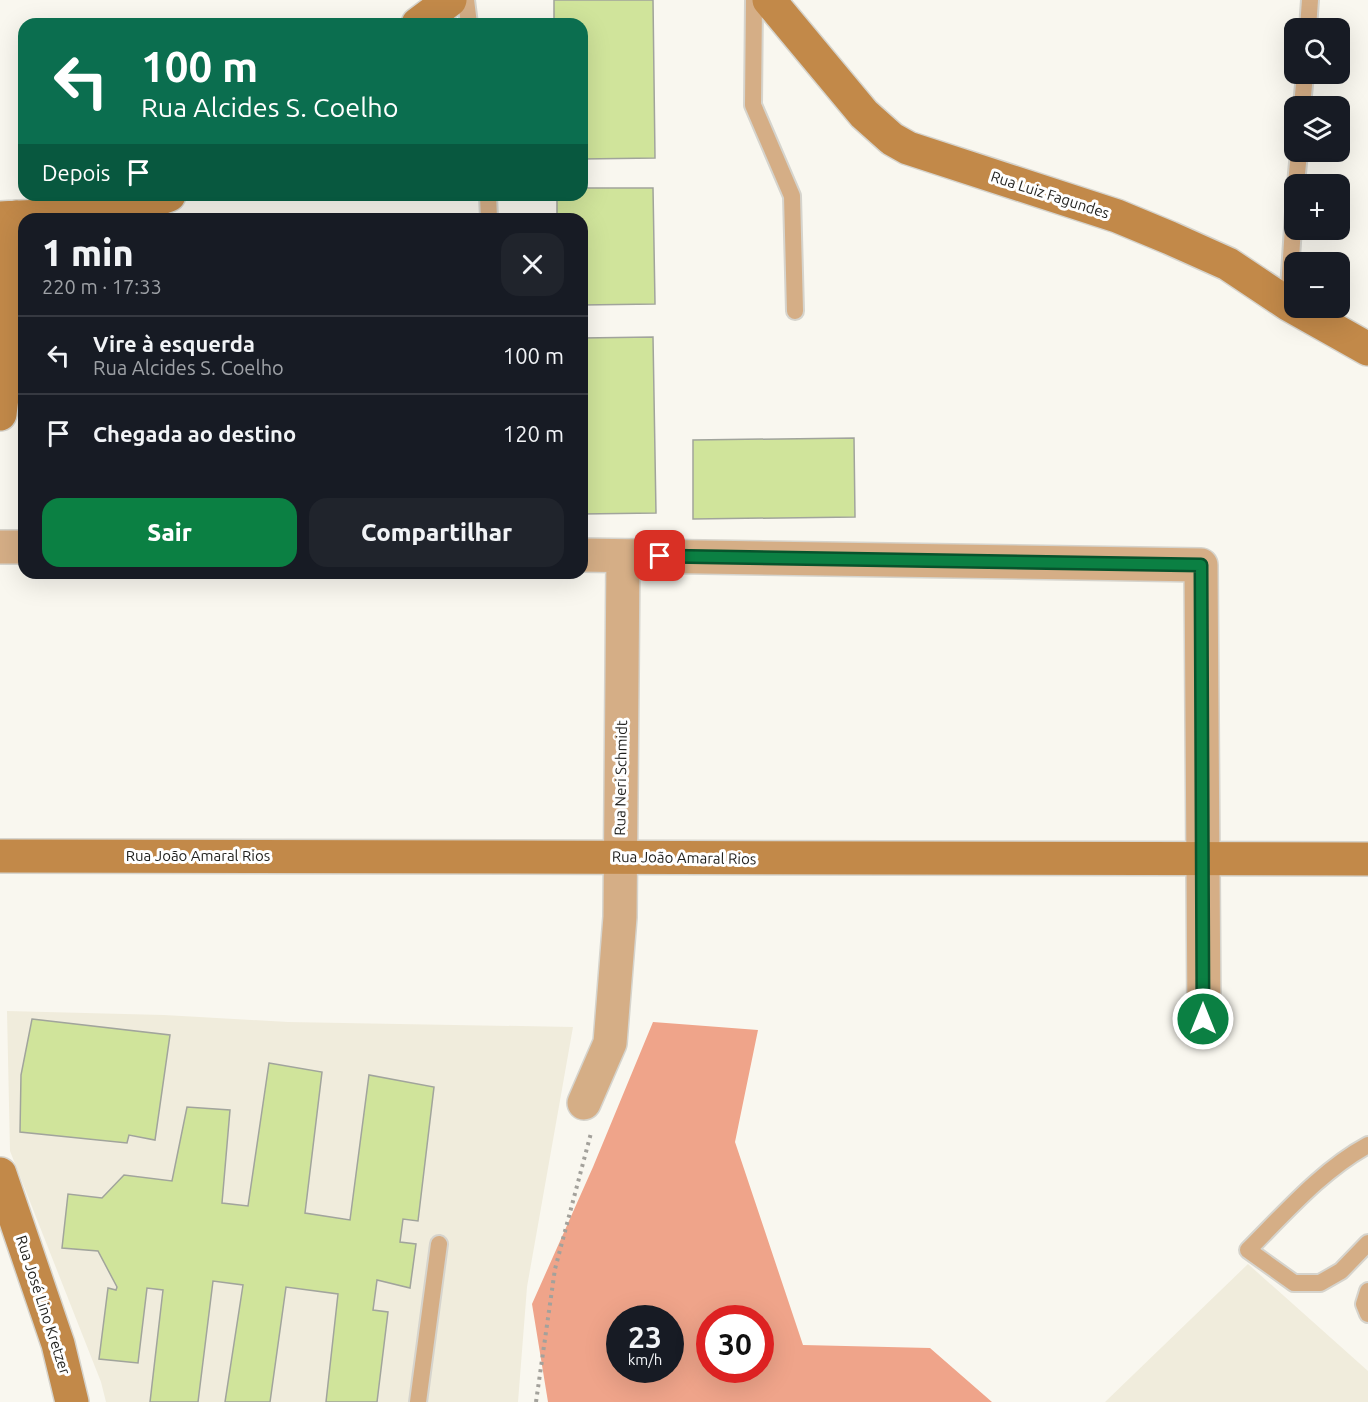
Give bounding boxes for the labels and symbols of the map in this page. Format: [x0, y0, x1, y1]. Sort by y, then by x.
street label: Rua Luiz Fagundes [989, 167, 1112, 222]
pin [634, 530, 685, 581]
street label: Rua Neri Schmidt [611, 720, 630, 836]
street label: Rua João Amaral Rios [126, 847, 270, 864]
street label: Rua João Amaral Rios [612, 848, 756, 867]
position arrow [1171, 987, 1235, 1051]
street label: Rua José Lino Kretzer [13, 1233, 74, 1377]
speed limit sign: 30 [696, 1305, 774, 1383]

